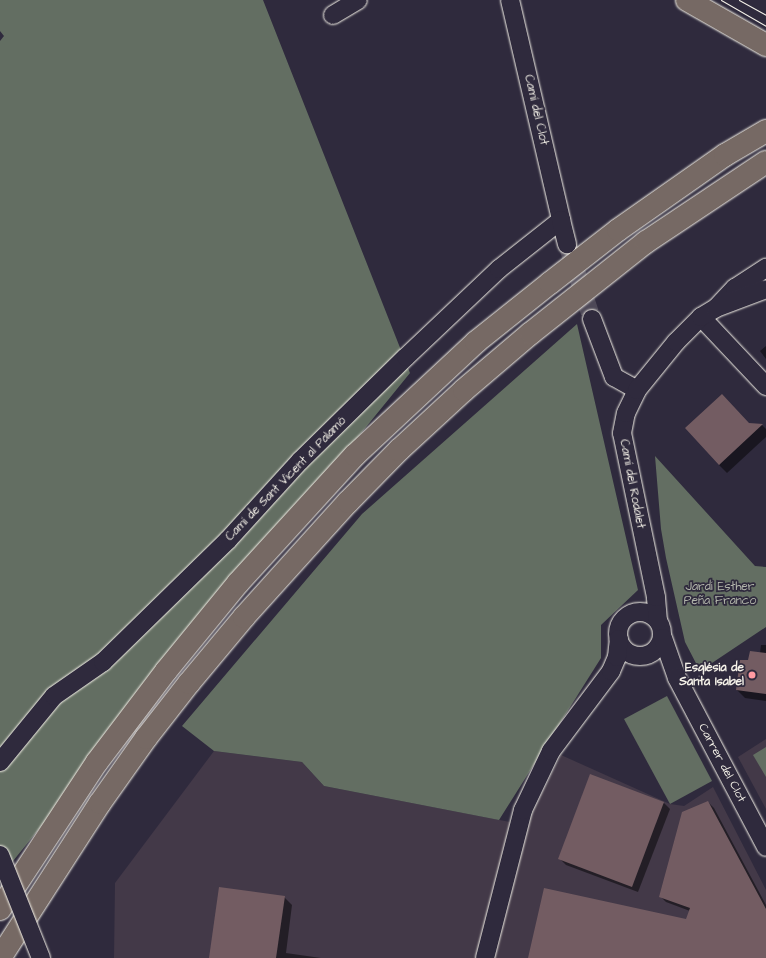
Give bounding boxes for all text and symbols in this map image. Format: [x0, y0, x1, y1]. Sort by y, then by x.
street label: Camí del Clot [521, 73, 551, 147]
street label: Camí de Sant Vicent al Palamó [223, 414, 349, 544]
street label: Camí del Rodalet [616, 438, 648, 530]
park label: Jardí Esther Peña Franco [684, 580, 756, 608]
place label: Església de Santa Isabel [679, 661, 744, 689]
marker: Església de Santa Isabel [747, 670, 757, 680]
street label: Carrer del Clot [695, 721, 749, 805]

